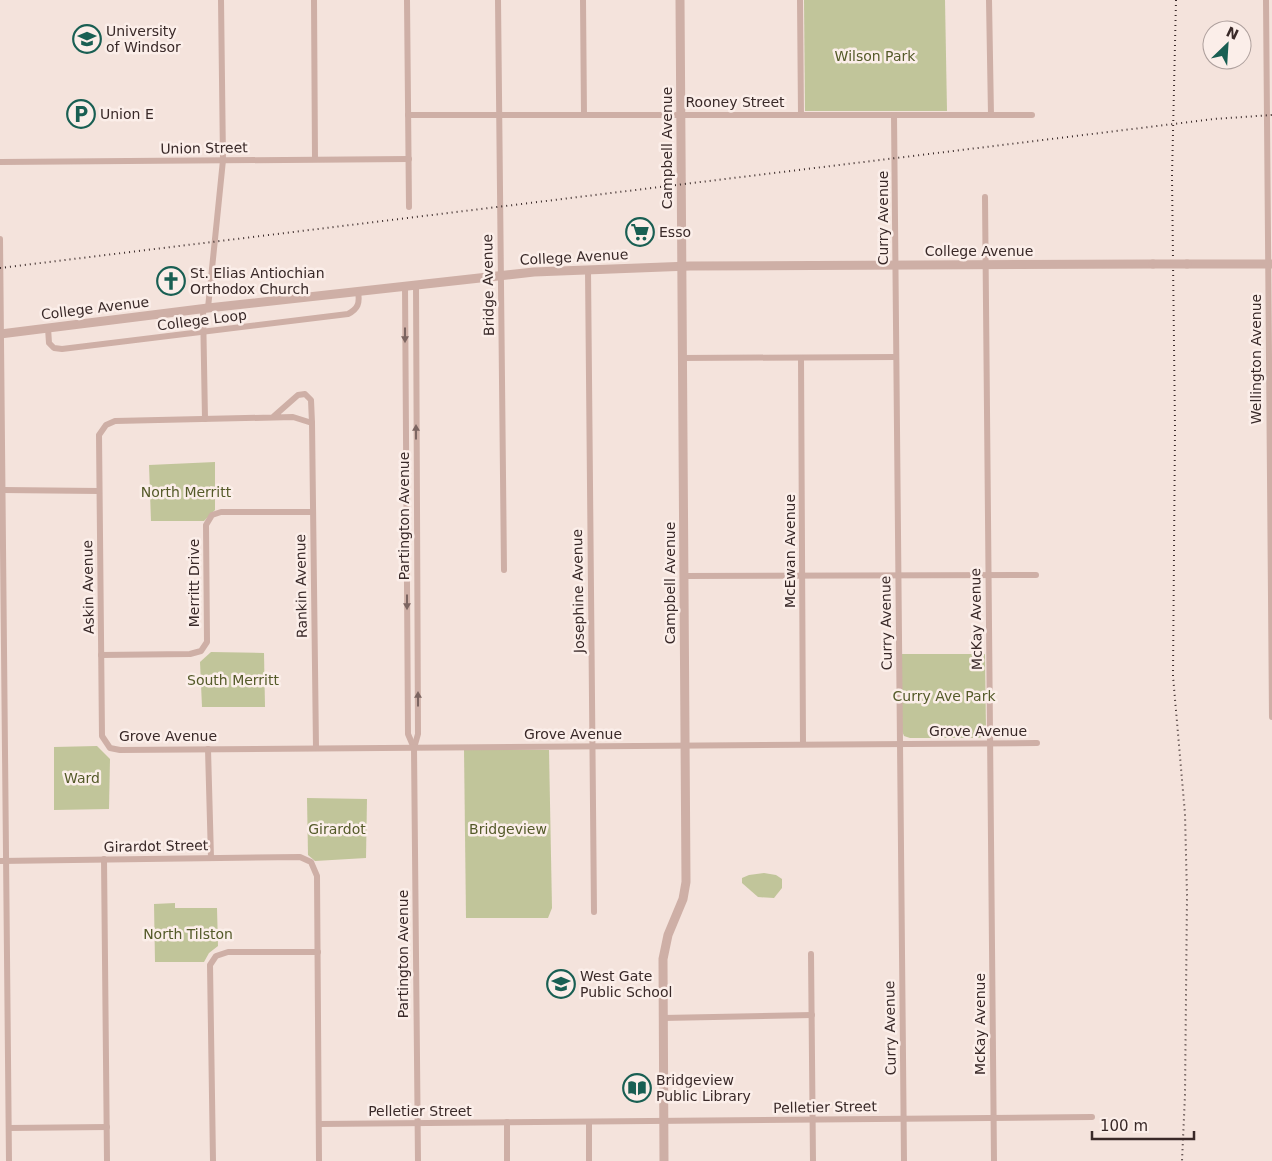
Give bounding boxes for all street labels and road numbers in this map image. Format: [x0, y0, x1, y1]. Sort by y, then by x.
street label: Campbell Avenue [659, 87, 675, 209]
street label: Rooney Street [686, 94, 785, 110]
street label: Union Street [160, 139, 248, 157]
street label: Curry Avenue [875, 171, 891, 265]
street label: Bridge Avenue [479, 234, 497, 336]
street label: College Avenue [925, 243, 1033, 259]
street label: College Avenue [519, 246, 629, 268]
street label: College Avenue [40, 293, 150, 323]
street label: Wellington Avenue [1248, 294, 1264, 424]
street label: College Loop [156, 307, 248, 333]
street label: Partington Avenue [396, 452, 412, 580]
street label: McEwan Avenue [782, 494, 798, 608]
street label: Campbell Avenue [662, 522, 678, 644]
street label: Josephine Avenue [569, 529, 587, 654]
street label: Rankin Avenue [292, 534, 310, 638]
street label: Merritt Drive [186, 539, 202, 627]
street label: Askin Avenue [79, 540, 97, 634]
street label: McKay Avenue [967, 568, 985, 670]
street label: Curry Avenue [877, 576, 895, 670]
street label: Grove Avenue [929, 723, 1027, 739]
street label: Grove Avenue [524, 726, 622, 742]
street label: Grove Avenue [119, 728, 217, 744]
street label: Girardot Street [104, 837, 209, 855]
street label: Partington Avenue [395, 890, 411, 1018]
street label: McKay Avenue [972, 973, 988, 1075]
street label: Curry Avenue [881, 981, 899, 1075]
street label: Pelletier Street [773, 1098, 877, 1116]
street label: Pelletier Street [368, 1103, 472, 1119]

